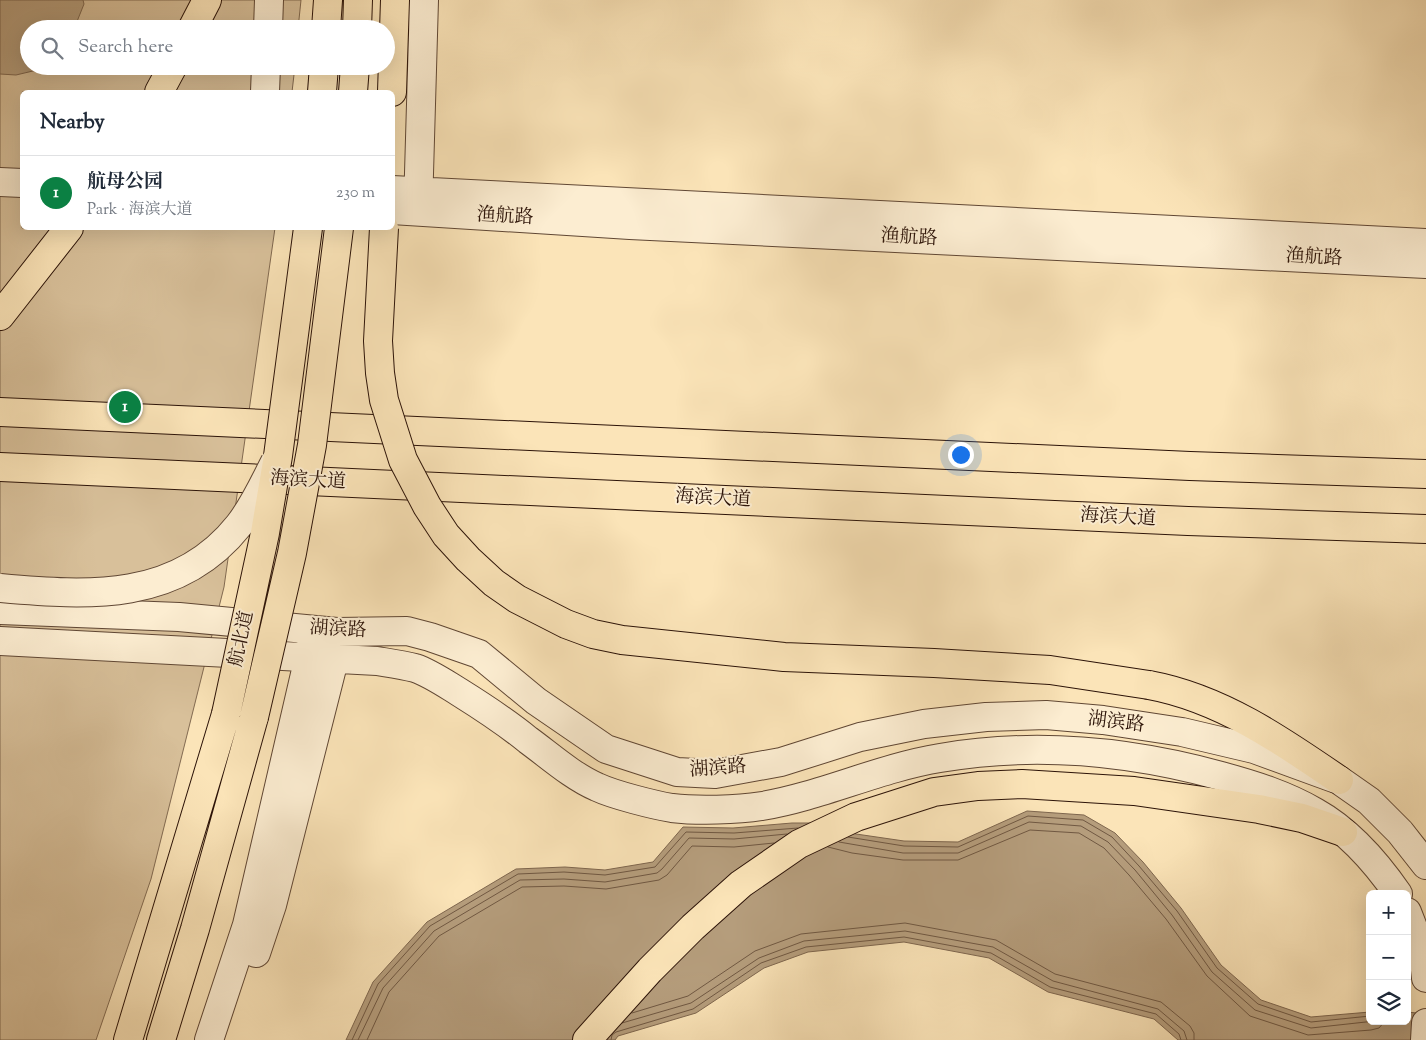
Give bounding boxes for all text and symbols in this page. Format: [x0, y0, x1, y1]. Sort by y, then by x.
search box [20, 20, 395, 75]
icon: search [38, 34, 66, 62]
text: Search here [78, 34, 173, 61]
text: Nearby [40, 108, 105, 138]
text: 航母公园 [87, 169, 163, 196]
text: 1 [53, 182, 59, 205]
text: 230 m [336, 182, 375, 205]
text: Park · 海滨大道 [87, 199, 192, 222]
street label: 渔航路 [476, 202, 534, 232]
street label: 渔航路 [880, 223, 938, 253]
street label: 渔航路 [1285, 243, 1343, 273]
pin: 1 [109, 388, 141, 426]
your location [948, 442, 974, 468]
street label: 海滨大道 [269, 466, 347, 496]
street label: 海滨大道 [674, 484, 752, 514]
street label: 海滨大道 [1079, 503, 1157, 533]
street label: 航北道 [223, 608, 261, 670]
street label: 湖滨路 [309, 615, 367, 645]
street label: 湖滨路 [1086, 706, 1146, 740]
street label: 湖滨路 [689, 754, 747, 784]
map controls [1366, 890, 1411, 1025]
button: + [1366, 890, 1411, 935]
button: − [1366, 935, 1411, 980]
button: layers [1366, 980, 1411, 1025]

